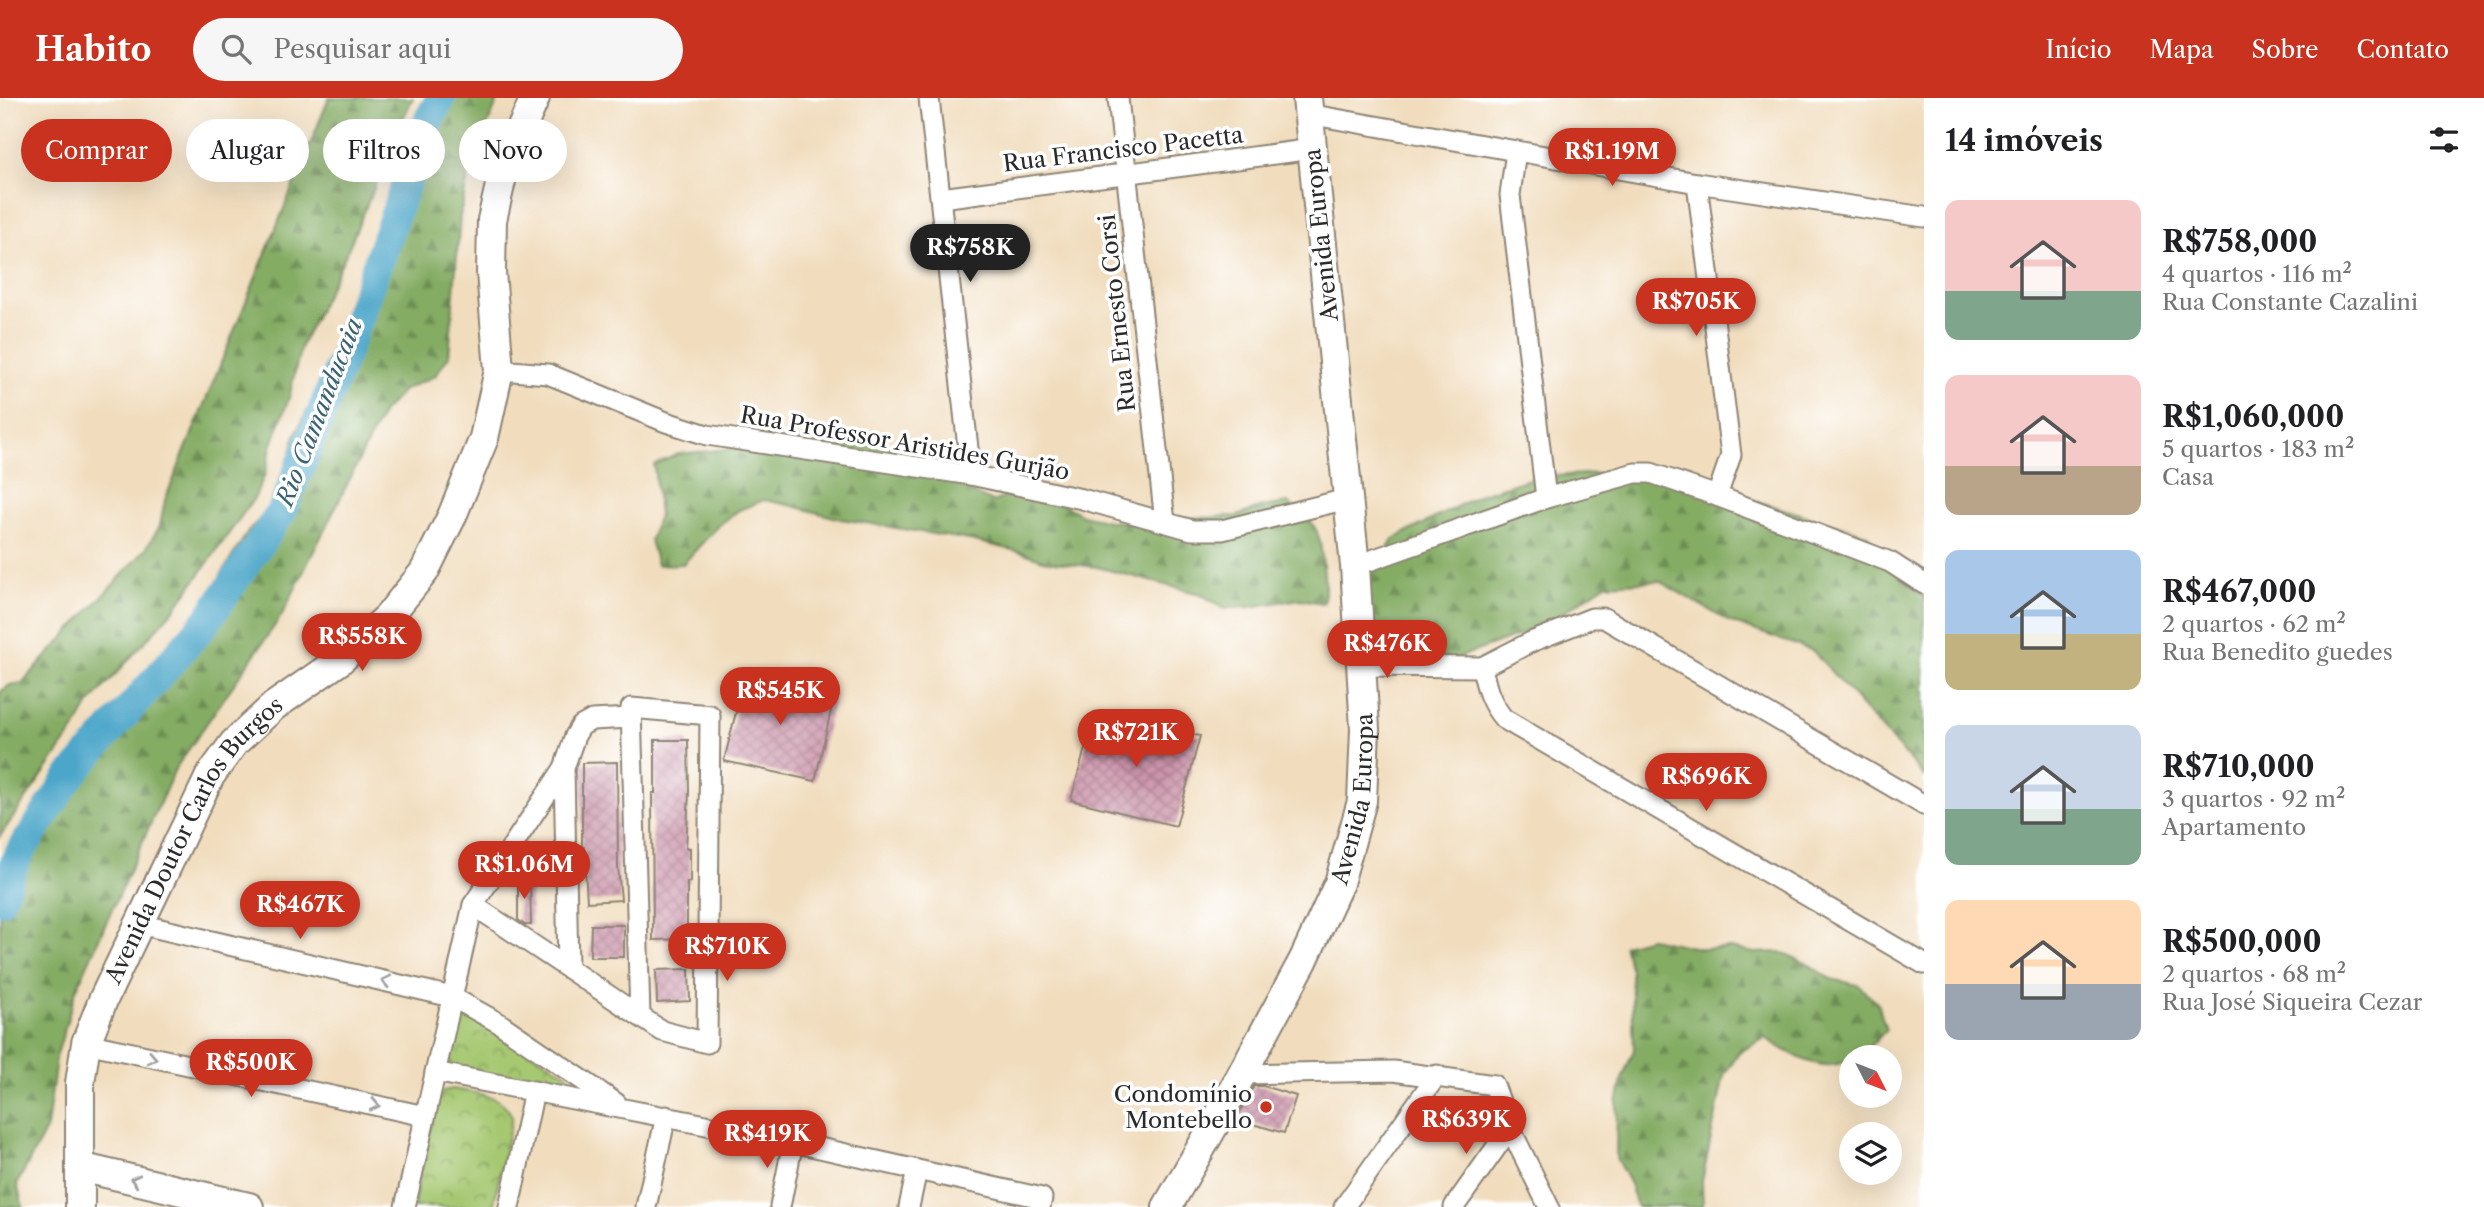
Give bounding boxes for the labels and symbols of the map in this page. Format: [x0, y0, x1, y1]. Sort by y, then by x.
street label: Rua Francisco Pacetta [1001, 120, 1246, 178]
pin: R$1.19M [1547, 129, 1677, 188]
street label: Avenida Europa [1298, 146, 1344, 324]
street label: Rua Ernesto Corsi [1093, 213, 1141, 413]
pin: R$758K [913, 225, 1027, 284]
pin: R$705K [1639, 278, 1753, 338]
water label: Rio Camanducaia [269, 314, 368, 512]
street label: Rua Professor Aristides Gurjão [738, 400, 1072, 486]
pin: R$558K [305, 614, 419, 673]
pin: R$476K [1330, 620, 1444, 680]
pin: R$545K [723, 668, 837, 727]
street label: Avenida Doutor Carlos Burgos [98, 690, 288, 989]
pin: R$721K [1079, 710, 1193, 769]
street label: Avenida Europa [1325, 712, 1379, 889]
pin: R$696K [1649, 754, 1763, 813]
pin: R$1.06M [459, 842, 589, 901]
pin: R$467K [243, 882, 357, 941]
pin: R$710K [670, 924, 784, 983]
one-way arrow [380, 975, 392, 989]
pin: R$500K [194, 1040, 308, 1099]
north arrow [1839, 1045, 1902, 1108]
one-way arrow [146, 1049, 158, 1064]
place label: Condomínio Montebello [1114, 1080, 1252, 1134]
pin: R$639K [1409, 1096, 1523, 1156]
one-way arrow [369, 1097, 381, 1112]
marker: Condomínio Montebello [1258, 1099, 1274, 1115]
pin: R$419K [710, 1110, 824, 1170]
one-way arrow [129, 1174, 141, 1188]

